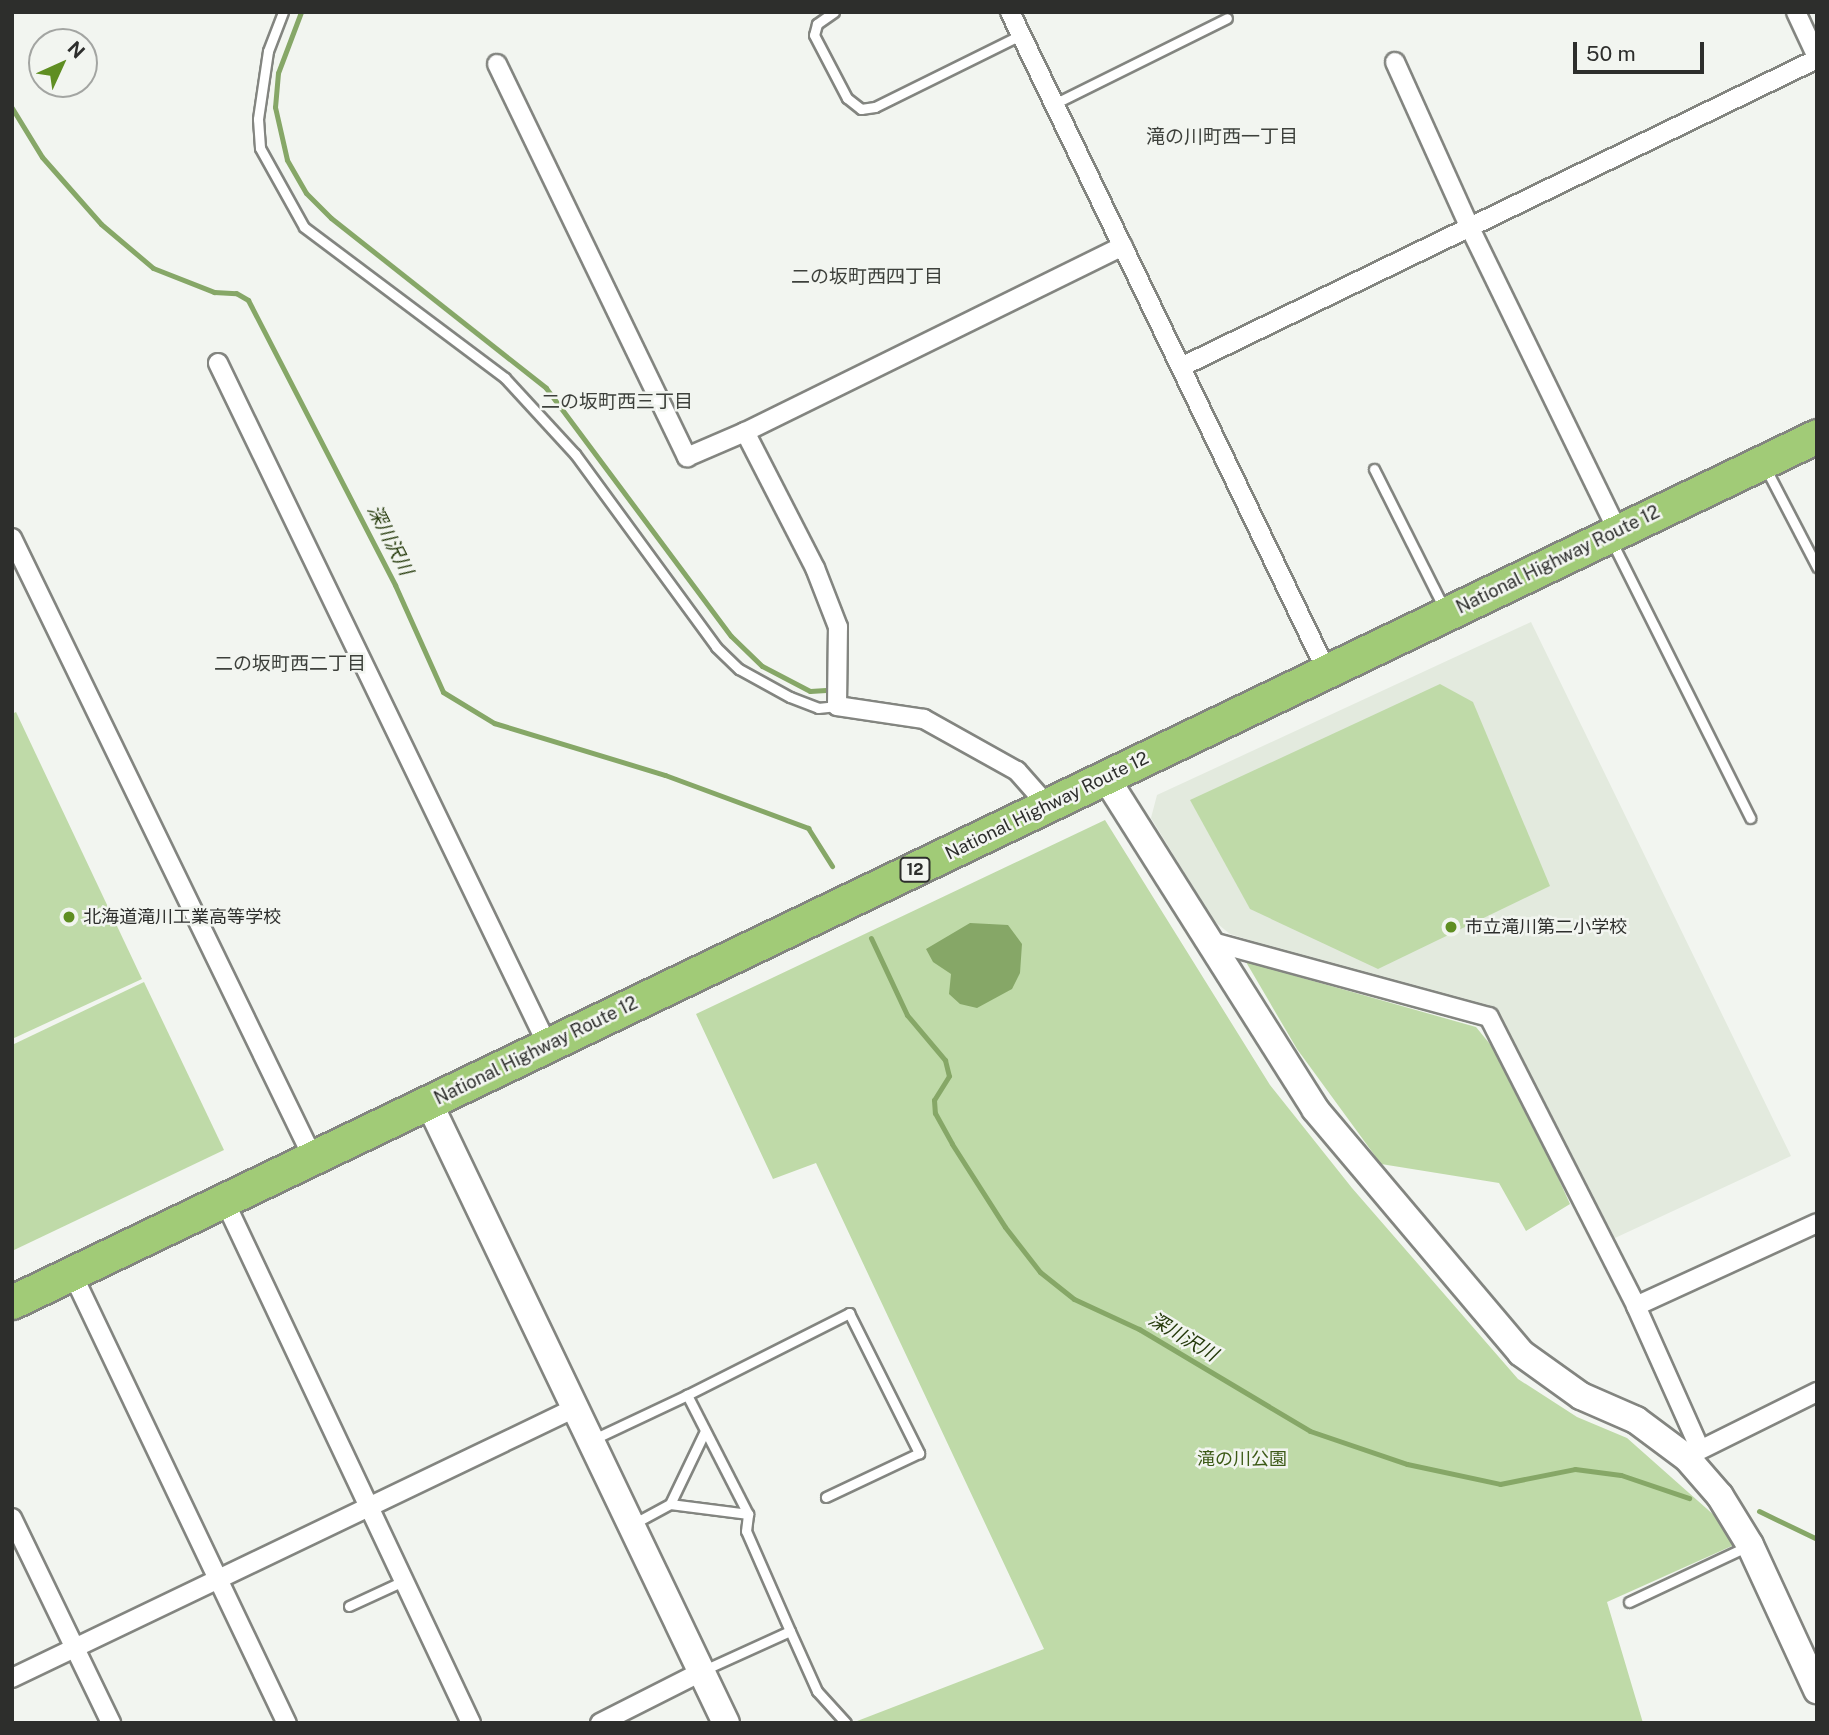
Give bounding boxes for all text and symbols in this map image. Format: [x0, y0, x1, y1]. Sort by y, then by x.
north arrow [28, 28, 98, 98]
scale bar [1577, 28, 1708, 72]
text: N [63, 37, 89, 63]
text: 50 m [1586, 41, 1636, 66]
district label: 滝の川町西一丁目 [1146, 126, 1298, 148]
district label: 二の坂町西四丁目 [791, 266, 943, 288]
district label: 二の坂町西三丁目 [541, 391, 693, 413]
water label: 深川沢川 [363, 501, 417, 579]
street label: National Highway Route 12 [1453, 501, 1663, 619]
district label: 二の坂町西二丁目 [214, 653, 366, 675]
street label: National Highway Route 12 [942, 747, 1152, 865]
road number: 12 [899, 858, 931, 883]
place label: 北海道滝川工業高等学校 [83, 906, 281, 928]
marker: 北海道滝川工業高等学校 [61, 909, 77, 925]
place label: 市立滝川第二小学校 [1465, 916, 1627, 938]
marker: 市立滝川第二小学校 [1443, 919, 1459, 935]
street label: National Highway Route 12 [431, 992, 641, 1110]
water label: 深川沢川 [1145, 1308, 1221, 1366]
park label: 滝の川公園 [1197, 1448, 1287, 1470]

